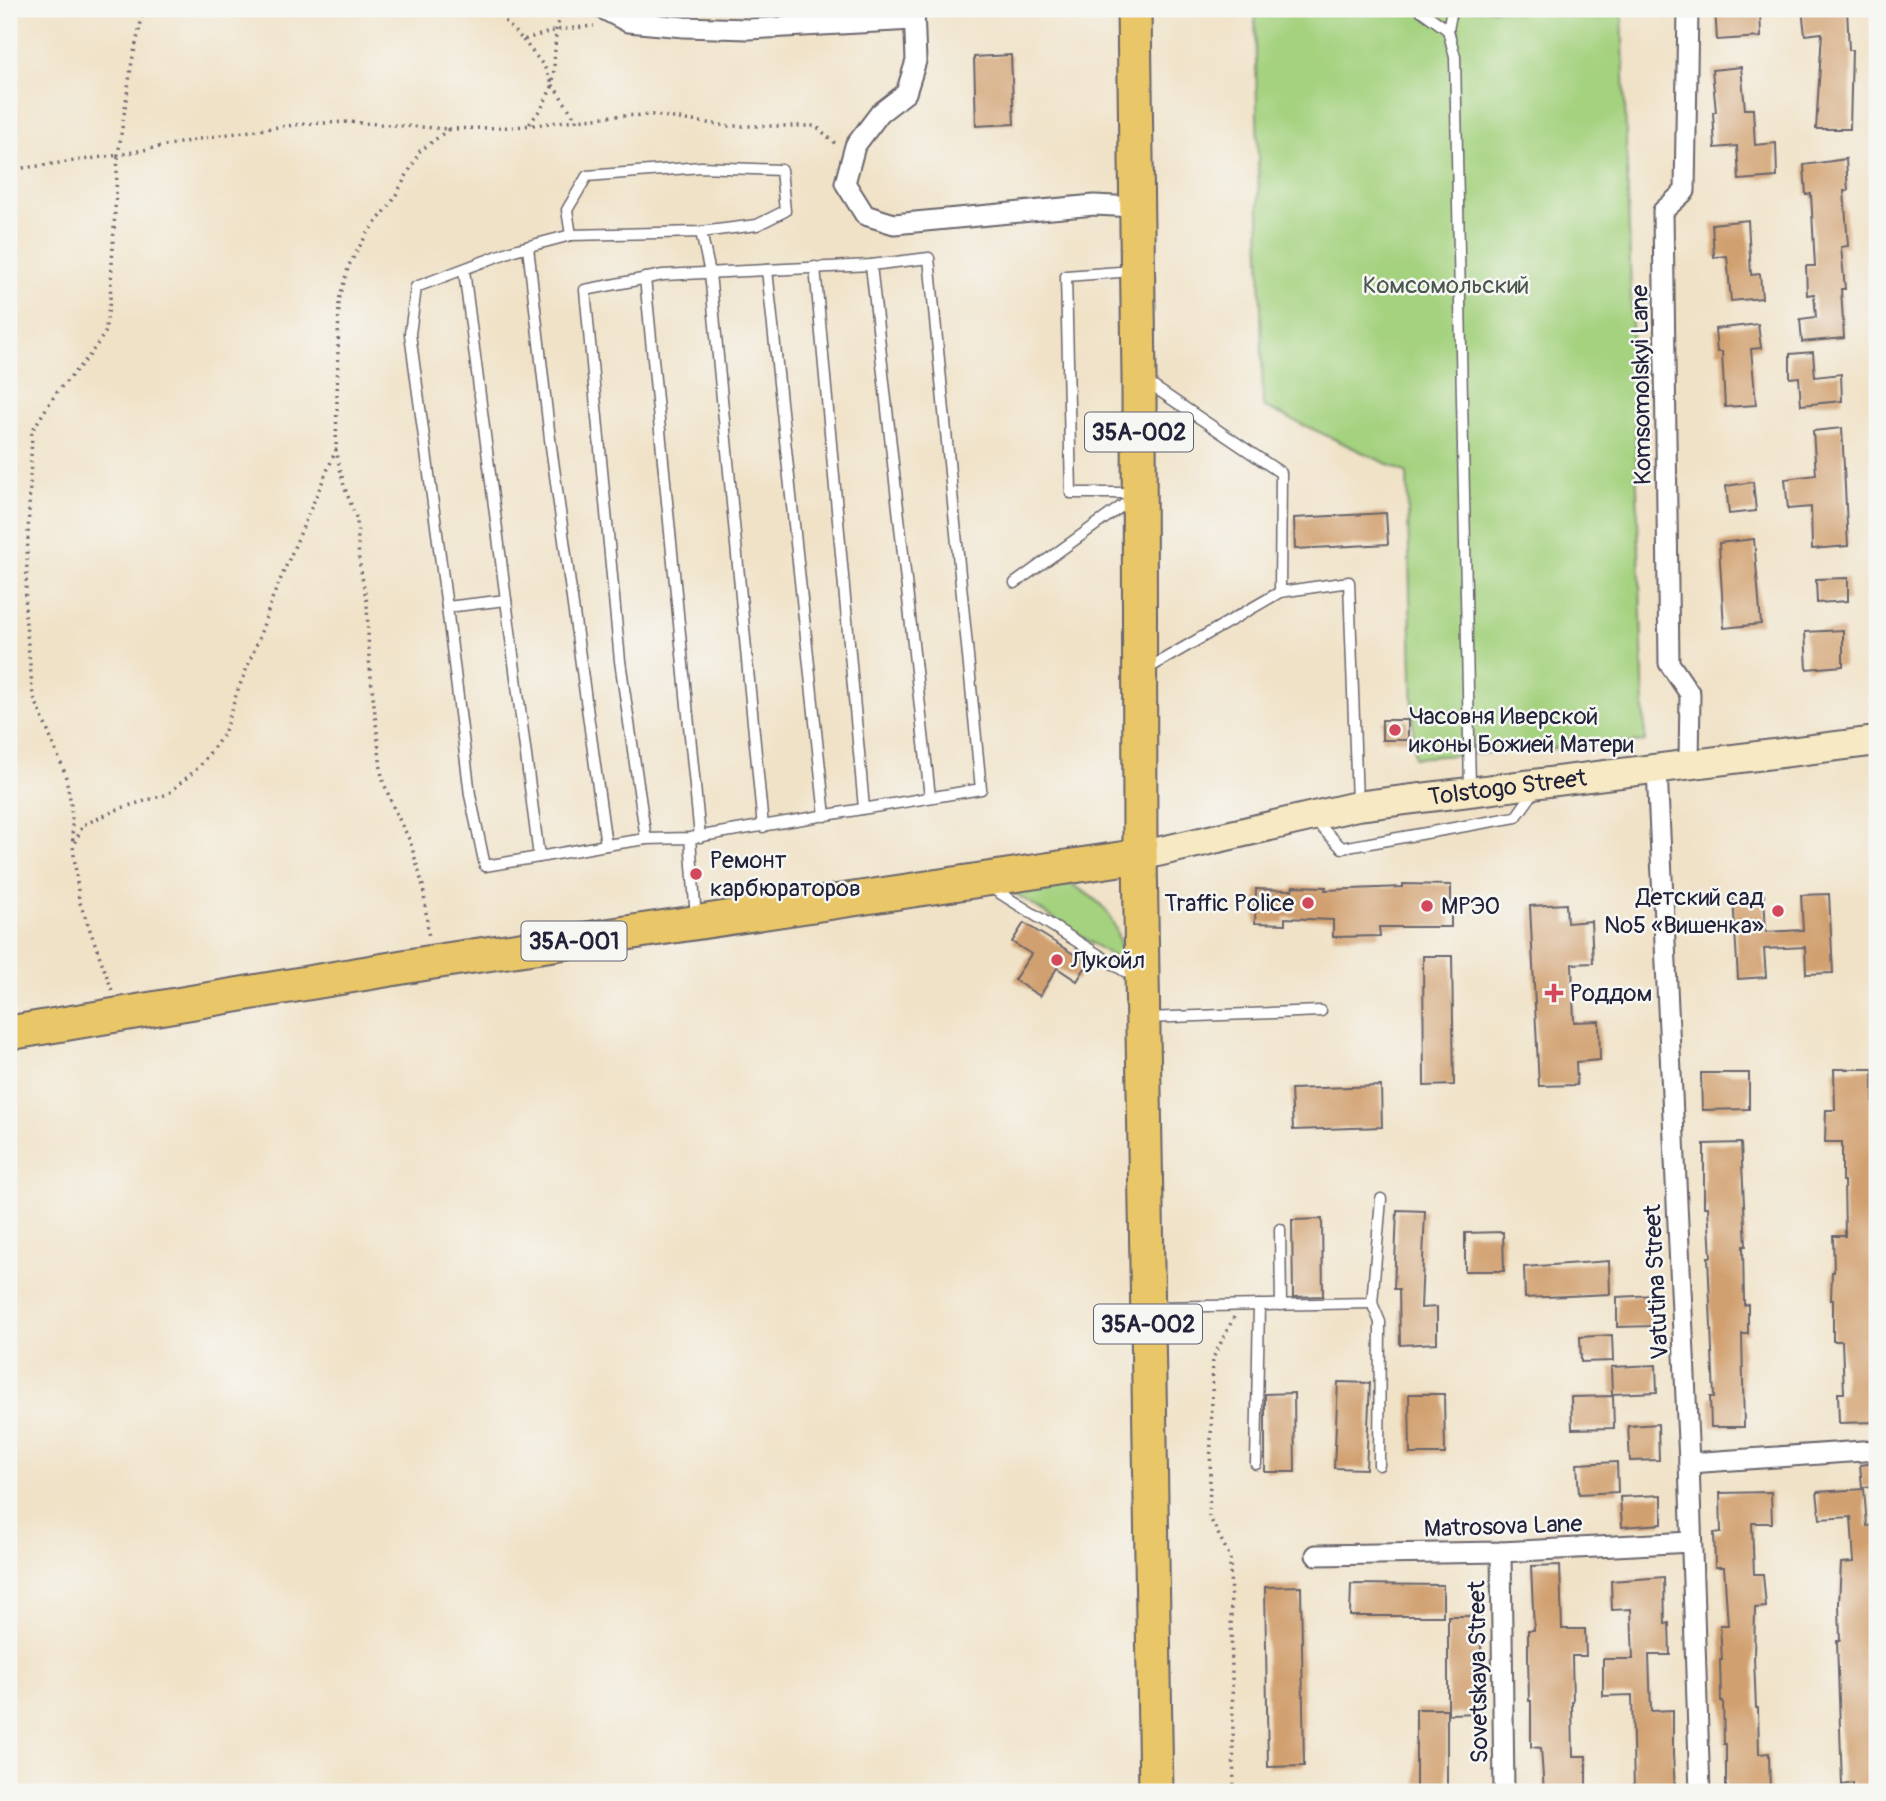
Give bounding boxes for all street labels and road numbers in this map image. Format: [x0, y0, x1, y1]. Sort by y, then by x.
street label: Komsomolskyi Lane [1625, 284, 1658, 485]
road number: 35А-002 [1085, 412, 1193, 452]
street label: Tolstogo Street [1426, 763, 1588, 812]
road number: 35А-001 [522, 922, 626, 960]
street label: Vatutina Street [1638, 1203, 1675, 1360]
road number: 35А-002 [1094, 1304, 1202, 1344]
street label: Matrosova Lane [1423, 1509, 1583, 1544]
street label: Sovetskaya Street [1462, 1580, 1495, 1764]

